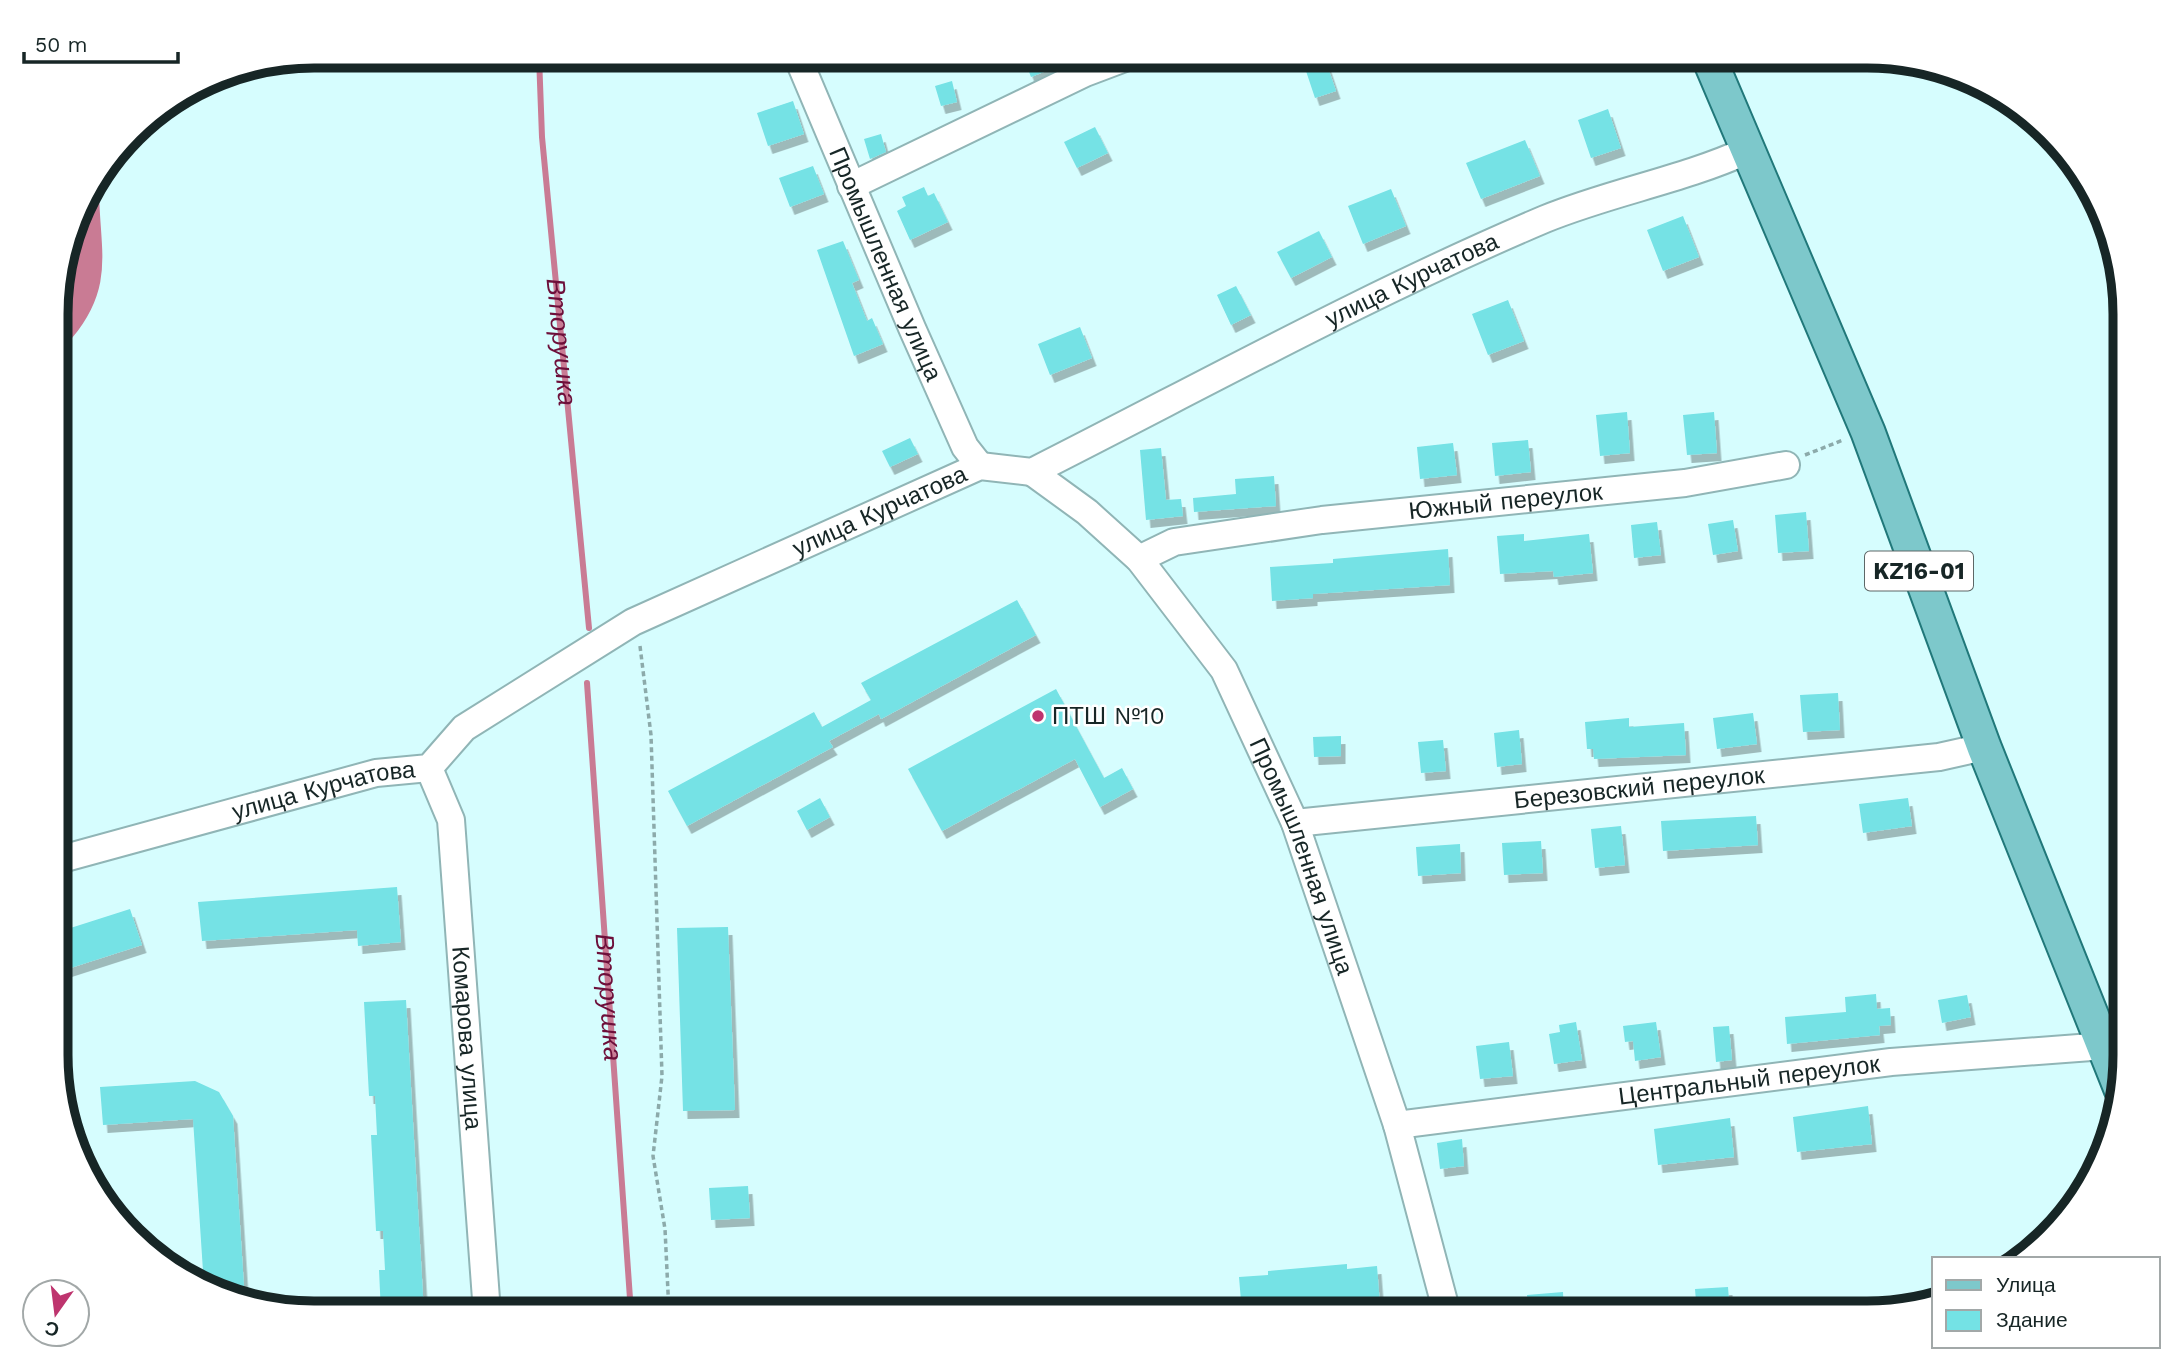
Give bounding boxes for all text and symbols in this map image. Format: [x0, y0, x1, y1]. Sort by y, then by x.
scale bar [24, 21, 178, 65]
text: 50 m [35, 32, 87, 57]
street label: Промышленная улица [823, 143, 948, 386]
street label: улица Курчатова [1321, 227, 1503, 333]
water label: Вторушка [541, 277, 583, 407]
street label: улица Курчатова [788, 460, 972, 562]
street label: Южный переулок [1407, 477, 1604, 525]
road number: KZ16-01 [1865, 552, 1973, 590]
place label: ПТШ №10 [1052, 702, 1165, 730]
marker: ПТШ №10 [1030, 708, 1046, 724]
street label: Промышленная улица [1243, 733, 1359, 979]
street label: улица Курчатова [229, 755, 417, 826]
street label: Березовский переулок [1513, 761, 1766, 814]
water label: Вторушка [590, 932, 628, 1062]
street label: Комарова улица [446, 945, 488, 1131]
street label: Центральный переулок [1617, 1049, 1882, 1111]
legend [1932, 1257, 2160, 1348]
text: Улица [1996, 1272, 2056, 1297]
north arrow [21, 1278, 91, 1348]
text: Здание [1996, 1307, 2068, 1332]
text: С [42, 1316, 61, 1342]

